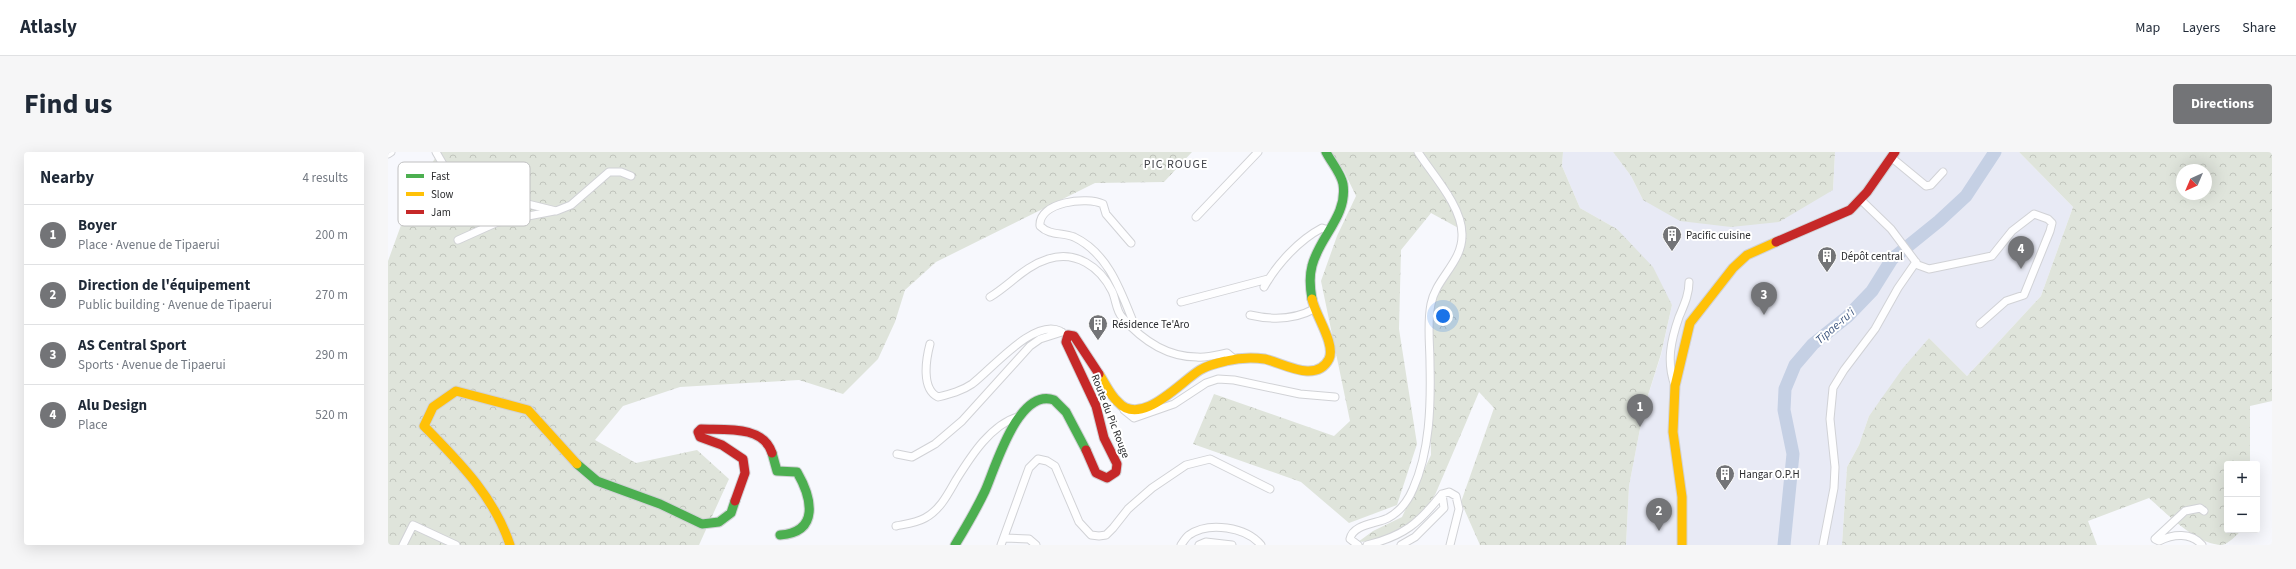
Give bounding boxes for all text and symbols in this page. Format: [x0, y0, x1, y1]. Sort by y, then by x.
text: Atlasly [20, 14, 77, 41]
text: Map [2135, 18, 2160, 38]
text: Layers [2182, 18, 2220, 38]
text: Share [2242, 18, 2276, 38]
text: Find us [24, 84, 112, 124]
button: Directions [2173, 84, 2272, 124]
district label: PIC ROUGE [1144, 156, 1208, 173]
legend [398, 162, 530, 226]
north arrow [2176, 164, 2212, 200]
text: Nearby [40, 166, 94, 190]
text: 4 results [303, 169, 348, 187]
text: Fast [431, 169, 450, 184]
text: Slow [431, 187, 454, 202]
text: Jam [431, 205, 451, 220]
text: Boyer [78, 215, 117, 236]
building icon: Pacific cuisine [1661, 224, 1683, 252]
text: 1 [50, 226, 56, 244]
text: 200 m [315, 226, 348, 244]
place label: Pacific cuisine [1686, 228, 1751, 243]
text: Place · Avenue de Tipaerui [78, 236, 220, 254]
pin: 4 [2008, 236, 2034, 269]
building icon: Dépôt central [1816, 245, 1838, 273]
place label: Dépôt central [1841, 249, 1903, 264]
text: Direction de l'équipement [78, 275, 250, 296]
pin: 3 [1751, 282, 1777, 315]
text: 2 [50, 286, 56, 304]
text: 270 m [315, 286, 348, 304]
text: Public building · Avenue de Tipaerui [78, 296, 272, 314]
water label: Tipae-ru’i [1812, 304, 1859, 348]
your location [1433, 306, 1453, 326]
building icon: Résidence Te'Aro [1087, 313, 1109, 341]
place label: Résidence Te'Aro [1112, 317, 1189, 332]
text: AS Central Sport [78, 335, 186, 356]
text: 3 [50, 346, 56, 364]
text: 290 m [315, 346, 348, 364]
text: Sports · Avenue de Tipaerui [78, 356, 226, 374]
street label: Route du Pic Rouge [1088, 372, 1134, 461]
pin: 1 [1627, 394, 1653, 427]
text: Alu Design [78, 395, 147, 416]
text: 4 [50, 406, 56, 424]
text: 520 m [315, 406, 348, 424]
text: Place [78, 416, 107, 434]
map controls [2224, 461, 2260, 533]
button: + [2224, 461, 2260, 497]
building icon: Hangar O.P.H [1714, 463, 1736, 491]
place label: Hangar O.P.H [1739, 467, 1800, 482]
button: − [2224, 497, 2260, 533]
pin: 2 [1646, 498, 1672, 531]

